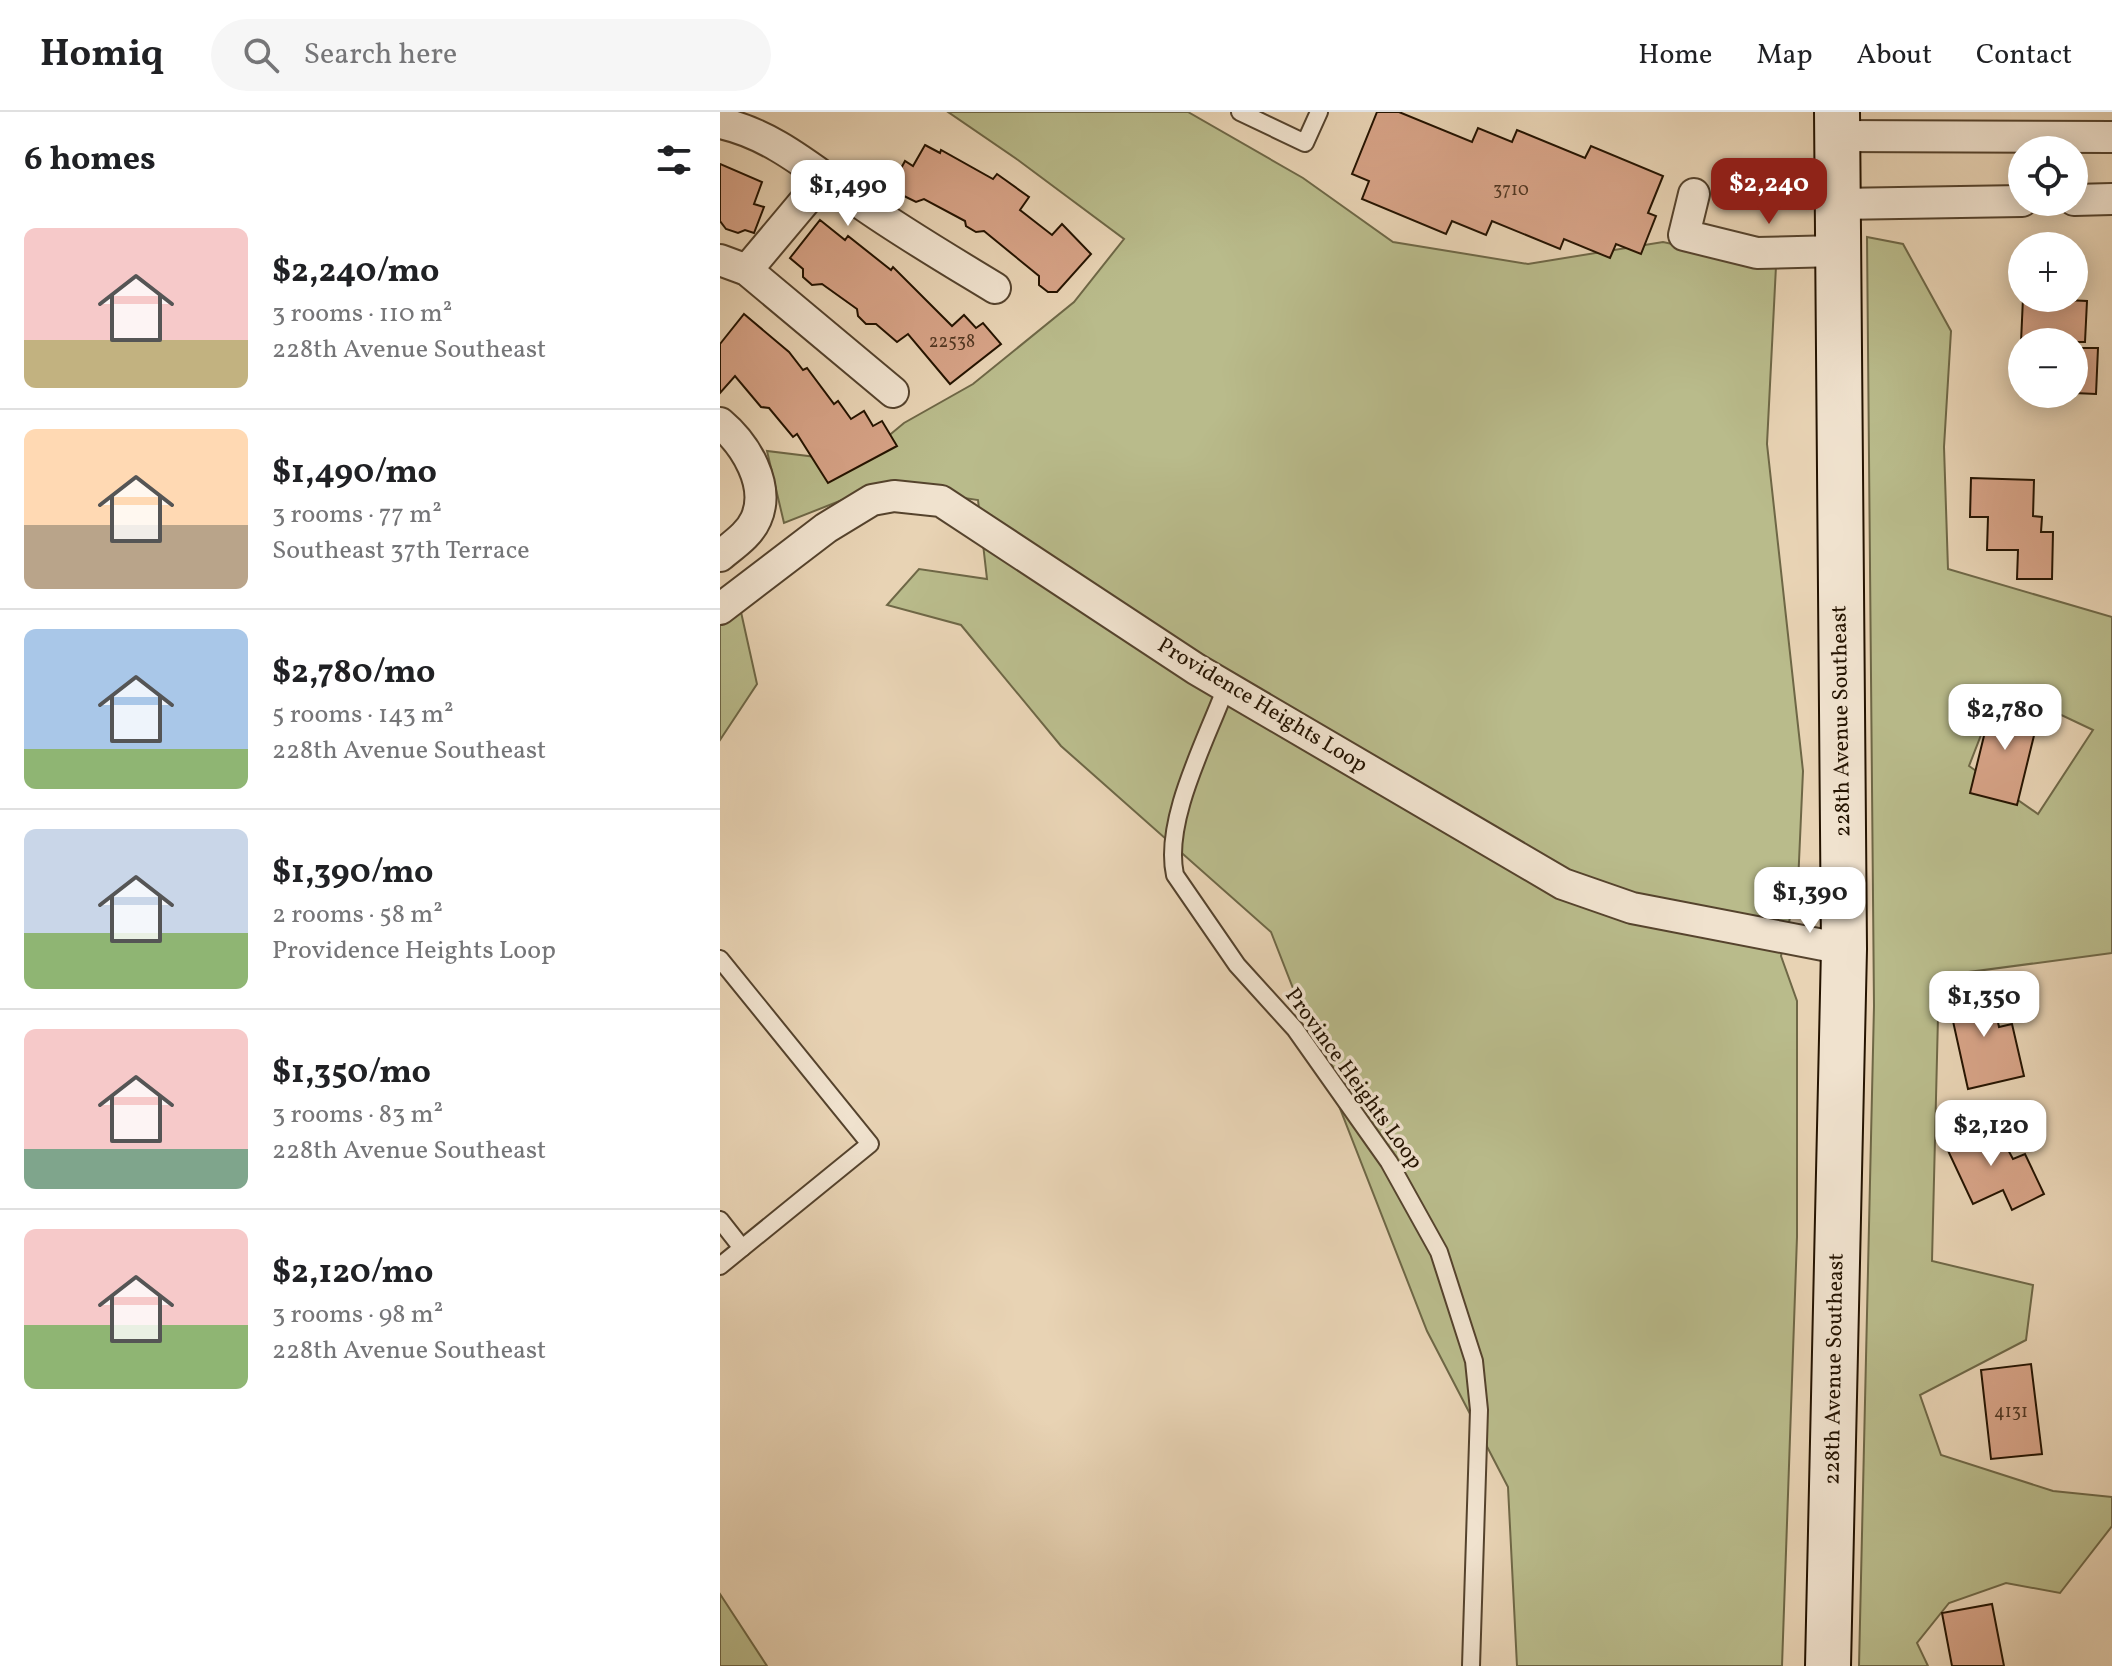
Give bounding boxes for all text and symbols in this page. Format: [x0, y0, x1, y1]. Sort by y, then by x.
search box [211, 19, 771, 91]
text: Homiq [40, 29, 163, 82]
icon: search [239, 33, 283, 77]
text: Search here [303, 34, 457, 76]
text: Home [1638, 36, 1712, 75]
text: Map [1756, 36, 1812, 75]
text: About [1856, 36, 1932, 75]
text: Contact [1976, 36, 2072, 75]
map controls [2008, 136, 2088, 408]
button: locate [2008, 136, 2088, 216]
text: 6 homes [24, 137, 156, 184]
icon: filters [652, 138, 696, 182]
pin: $2,240 [1704, 158, 1834, 226]
pin: $1,490 [783, 160, 913, 228]
text: $2,240 [1729, 166, 1809, 202]
text: $1,490 [809, 168, 887, 204]
house number: 3710 [1493, 178, 1529, 203]
button: + [2008, 232, 2088, 312]
text: $2,240/mo [272, 249, 439, 296]
icon: home [88, 260, 184, 356]
text: 3 rooms · 110 m² [272, 296, 452, 332]
button: − [2008, 328, 2088, 408]
house number: 22538 [929, 330, 975, 355]
text: 228th Avenue Southeast [272, 332, 546, 368]
text: $1,490/mo [272, 450, 437, 497]
icon: home [88, 461, 184, 557]
text: 3 rooms · 77 m² [272, 497, 442, 533]
text: Southeast 37th Terrace [272, 533, 530, 569]
street label: 228th Avenue Southeast [1824, 604, 1860, 837]
street label: Providence Heights Loop [1151, 631, 1373, 781]
text: $2,780/mo [272, 650, 435, 697]
icon: home [88, 661, 184, 757]
pin: $2,780 [1940, 684, 2070, 752]
text: $2,780 [1967, 692, 2044, 728]
text: 5 rooms · 143 m² [272, 697, 454, 733]
text: 228th Avenue Southeast [272, 733, 546, 769]
text: $1,390/mo [272, 850, 433, 897]
icon: home [88, 861, 184, 957]
pin: $1,390 [1745, 867, 1875, 935]
text: $1,390 [1772, 875, 1848, 911]
text: 2 rooms · 58 m² [272, 897, 443, 933]
text: Providence Heights Loop [272, 933, 556, 969]
pin: $1,350 [1919, 971, 2049, 1039]
text: $1,350 [1947, 979, 2021, 1015]
street label: Province Heights Loop [1277, 982, 1429, 1176]
text: $1,350/mo [272, 1050, 431, 1097]
icon: home [88, 1061, 184, 1157]
text: 3 rooms · 83 m² [272, 1097, 443, 1133]
pin: $2,120 [1926, 1100, 2056, 1168]
text: $2,120 [1953, 1108, 2029, 1144]
text: 228th Avenue Southeast [272, 1133, 546, 1169]
text: $2,120/mo [272, 1250, 433, 1297]
street label: 228th Avenue Southeast [1817, 1252, 1853, 1485]
icon: home [88, 1261, 184, 1357]
text: 3 rooms · 98 m² [272, 1297, 443, 1333]
text: 228th Avenue Southeast [272, 1333, 546, 1369]
house number: 4131 [1994, 1400, 2028, 1425]

